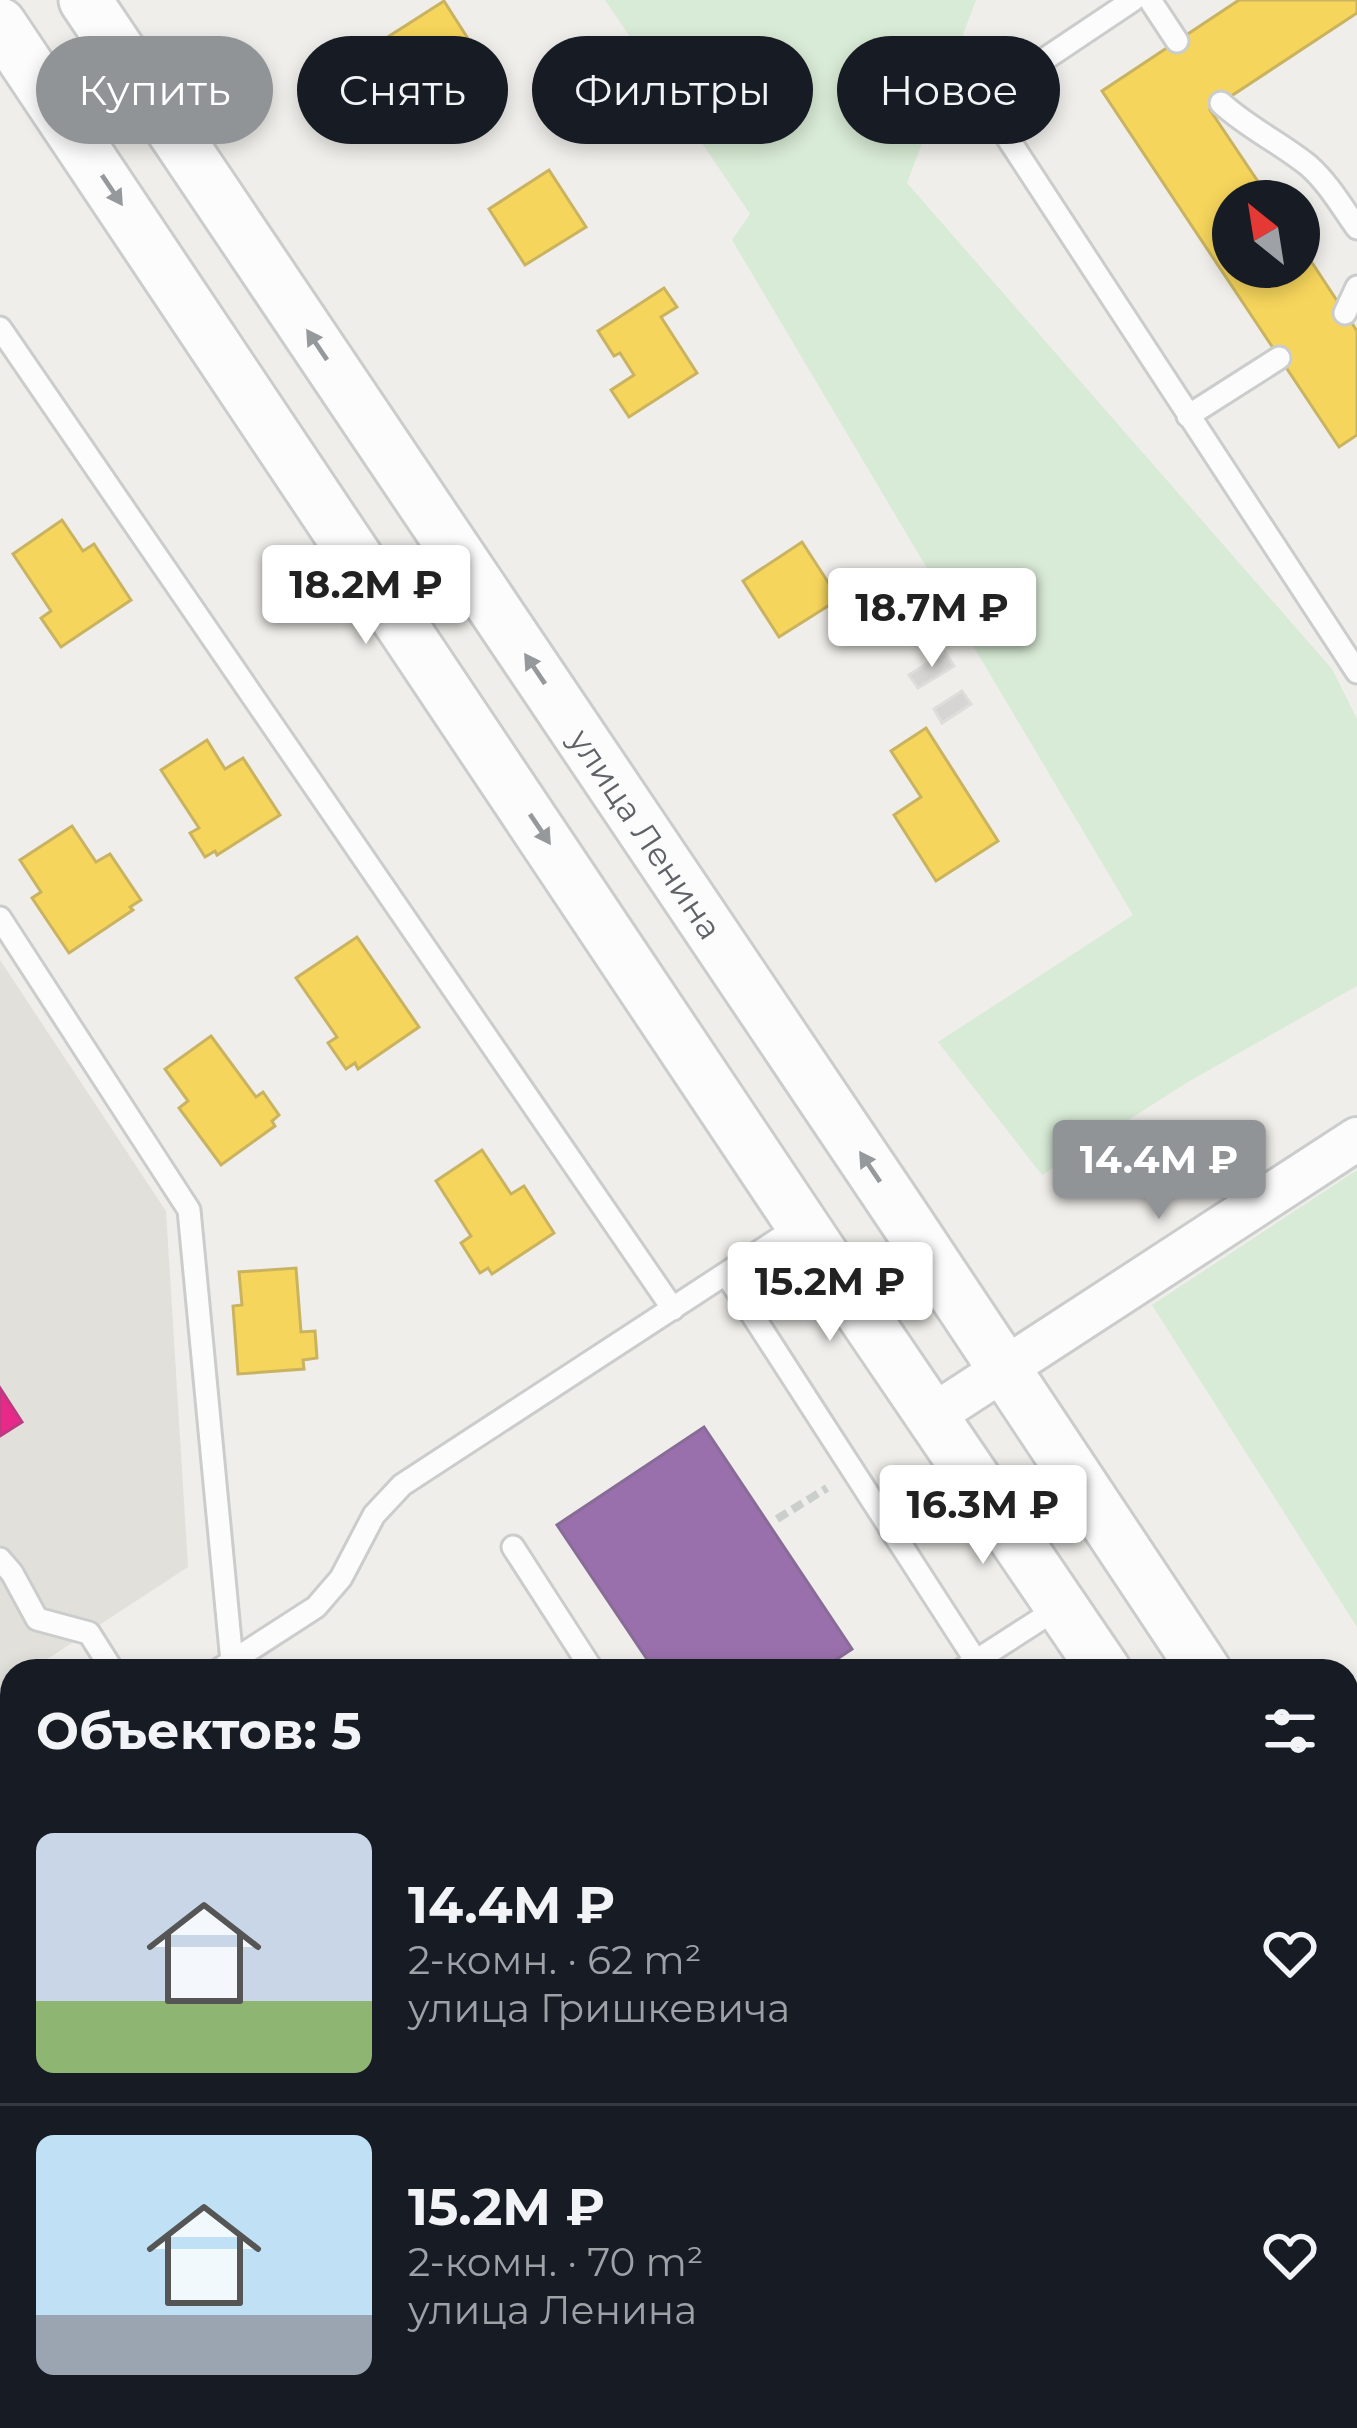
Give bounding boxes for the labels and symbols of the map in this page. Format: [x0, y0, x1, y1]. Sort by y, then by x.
one-way arrow [101, 174, 123, 207]
north arrow [1212, 180, 1320, 288]
one-way arrow [306, 329, 329, 362]
pin: 18.2M ₽ [255, 545, 477, 647]
pin: 18.7M ₽ [821, 568, 1043, 670]
one-way arrow [524, 652, 546, 685]
street label: улица Ленина [560, 721, 731, 947]
one-way arrow [528, 812, 550, 845]
pin: 14.4M ₽ [1048, 1120, 1270, 1222]
one-way arrow [859, 1150, 881, 1183]
pin: 15.2M ₽ [719, 1242, 941, 1344]
pin: 16.3M ₽ [872, 1465, 1094, 1567]

